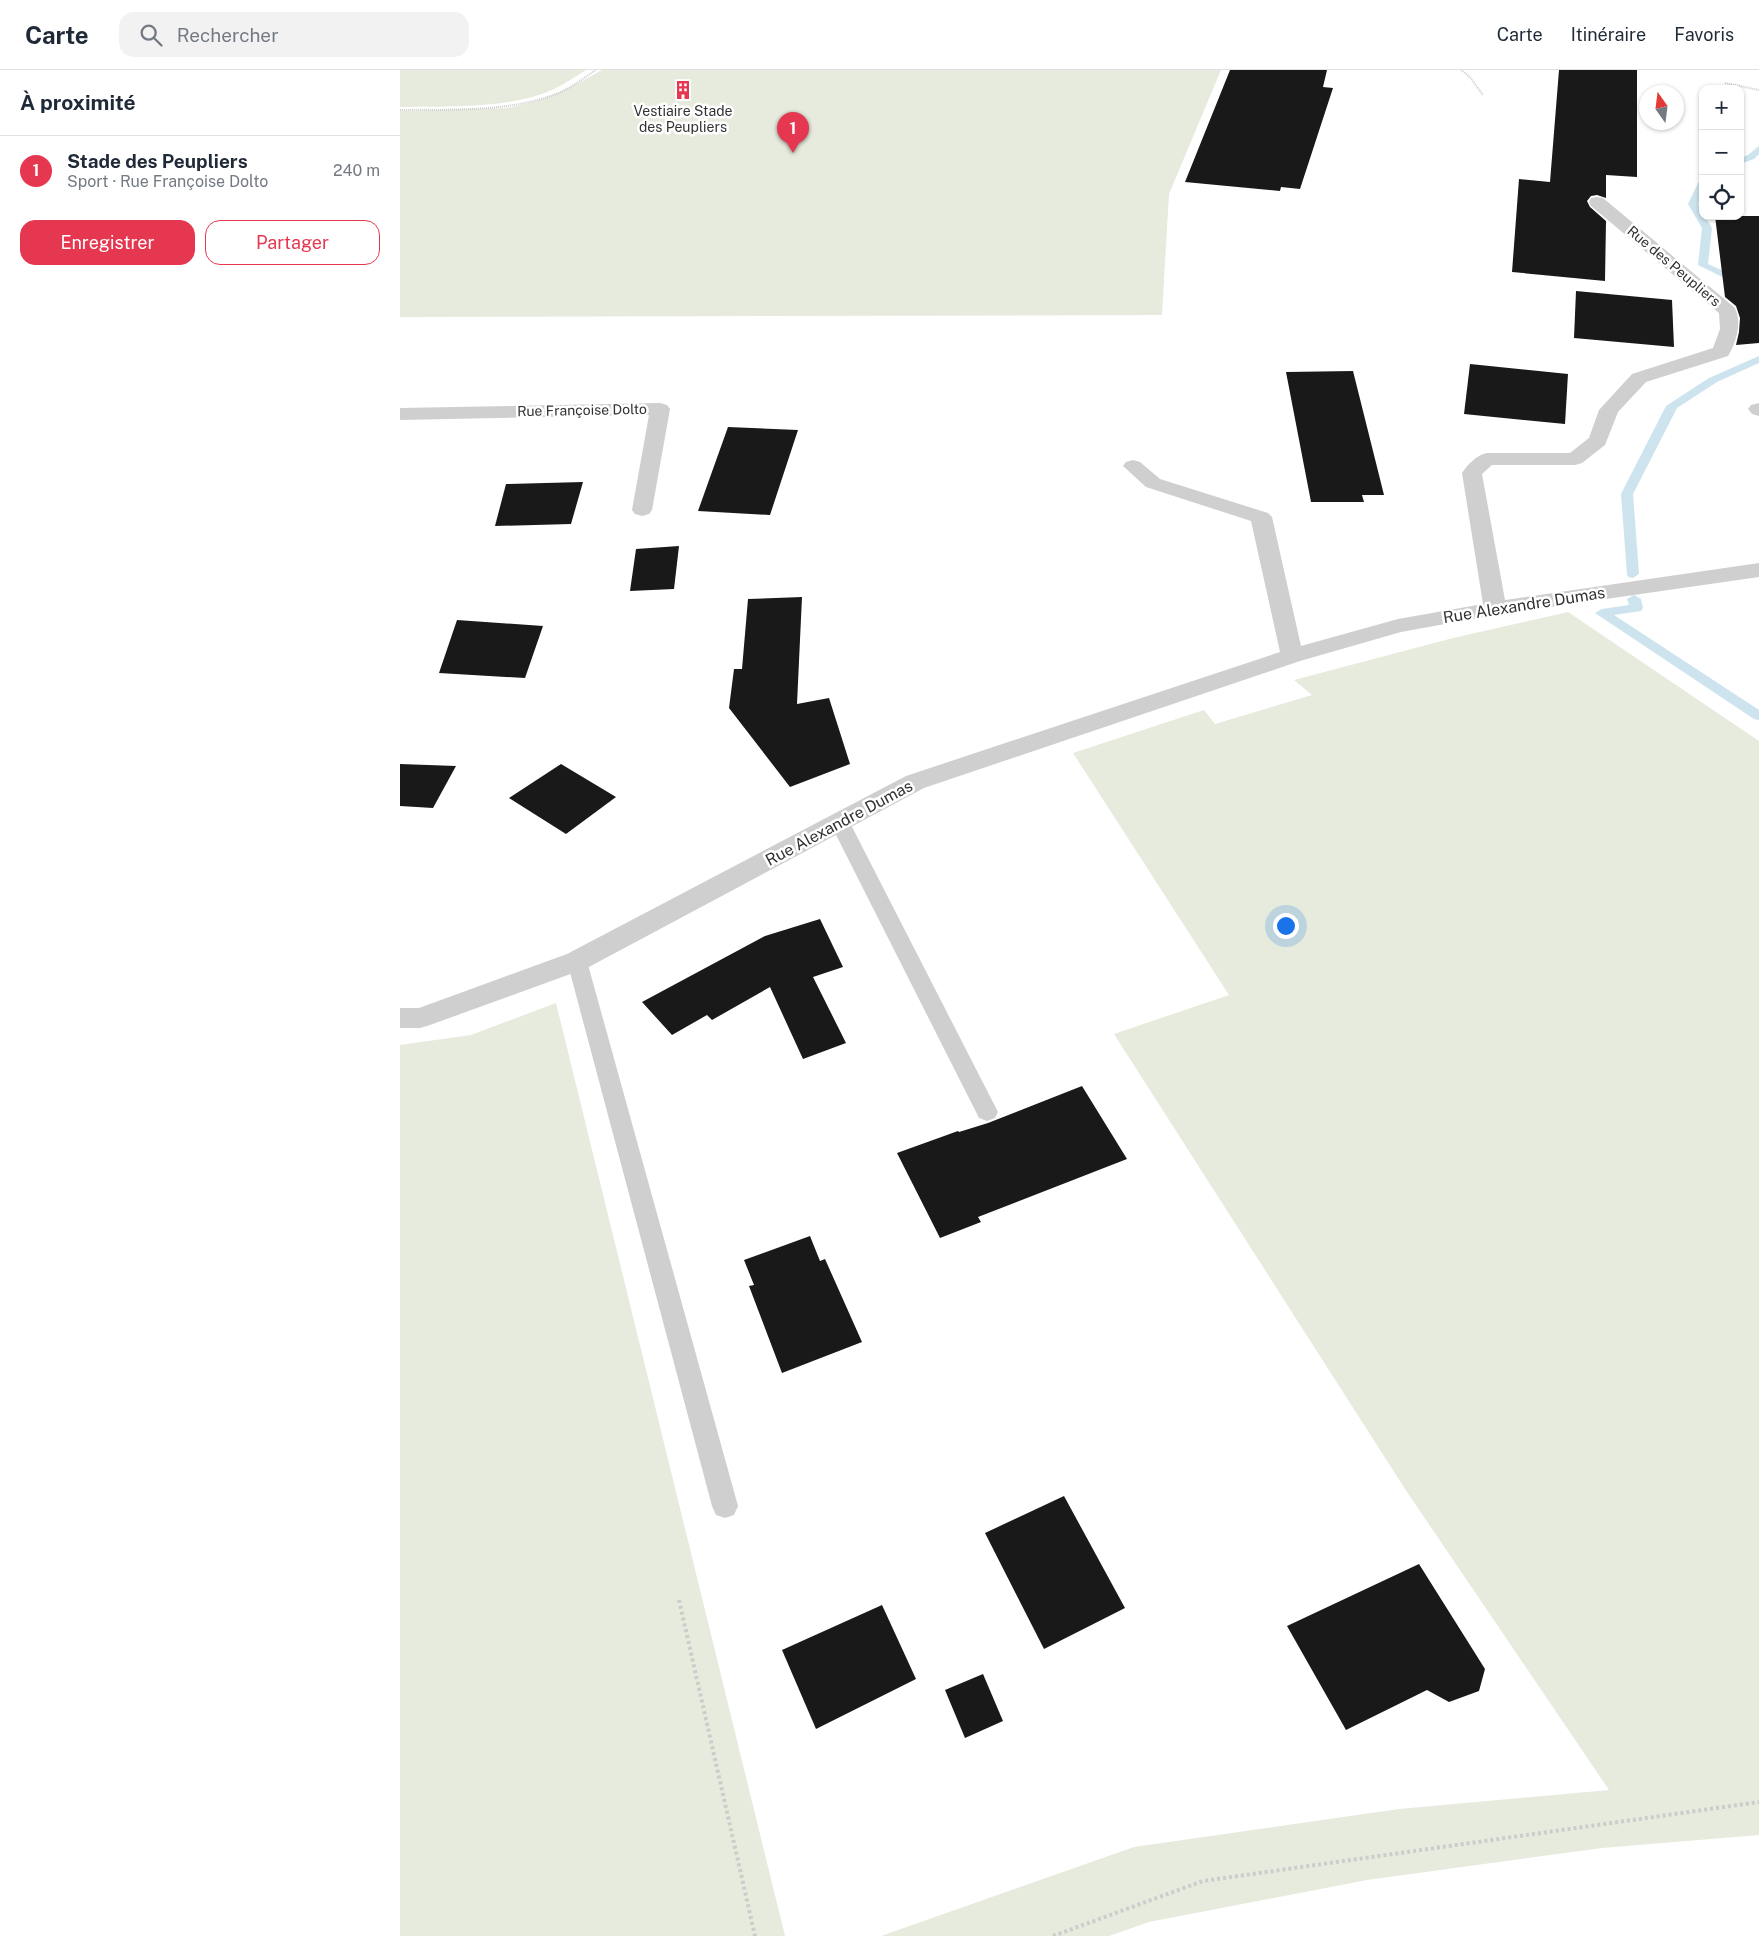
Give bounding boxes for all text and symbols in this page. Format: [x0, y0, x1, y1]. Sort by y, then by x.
search box [119, 12, 469, 57]
text: Carte [25, 21, 89, 49]
icon: search [137, 21, 165, 49]
text: Rechercher [177, 24, 279, 46]
text: Carte [1497, 24, 1543, 45]
text: Itinéraire [1571, 24, 1646, 45]
text: Favoris [1674, 24, 1734, 45]
building icon: Vestiaire Stade des Peupliers [672, 79, 694, 101]
north arrow [1639, 85, 1684, 130]
map controls [1699, 85, 1744, 220]
button: + [1699, 85, 1744, 130]
text: À proximité [20, 90, 136, 115]
place label: Vestiaire Stade des Peupliers [634, 103, 733, 135]
pin: 1 [777, 112, 809, 153]
button: − [1699, 130, 1744, 175]
text: Stade des Peupliers [67, 150, 248, 172]
text: 1 [33, 161, 39, 180]
text: 240 m [333, 161, 380, 180]
text: Sport · Rue Françoise Dolto [67, 172, 268, 191]
button: locate [1699, 175, 1744, 220]
button: Enregistrer [20, 220, 195, 265]
button: Partager [205, 220, 380, 265]
street label: Rue des Peupliers [1624, 222, 1724, 310]
street label: Rue Françoise Dolto [517, 401, 647, 419]
street label: Rue Alexandre Dumas [1442, 583, 1606, 627]
street label: Rue Alexandre Dumas [762, 776, 916, 870]
your location [1273, 913, 1299, 939]

